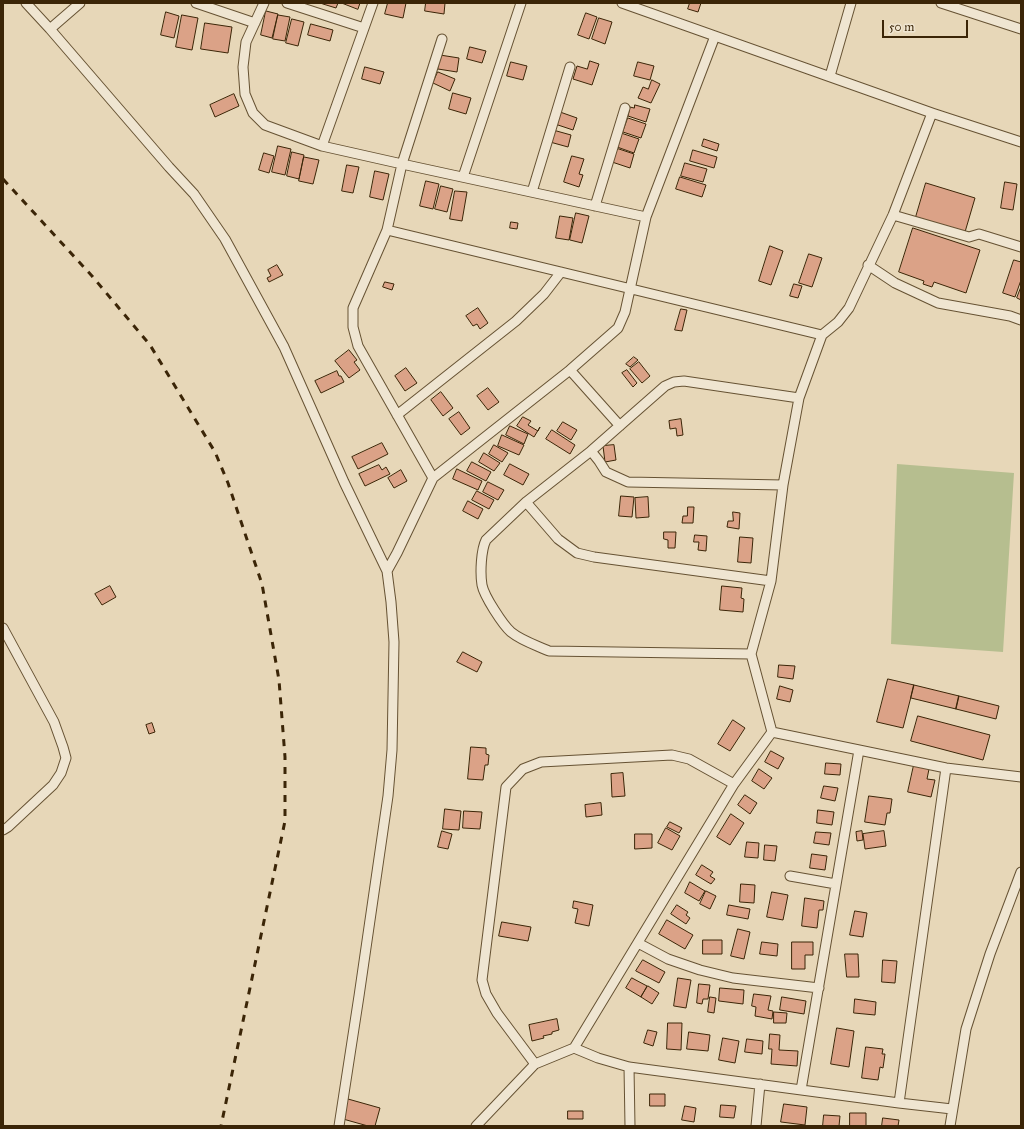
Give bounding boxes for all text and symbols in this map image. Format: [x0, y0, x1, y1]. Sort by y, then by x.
scale bar [884, 12, 970, 38]
text: 50 m [889, 20, 914, 34]

